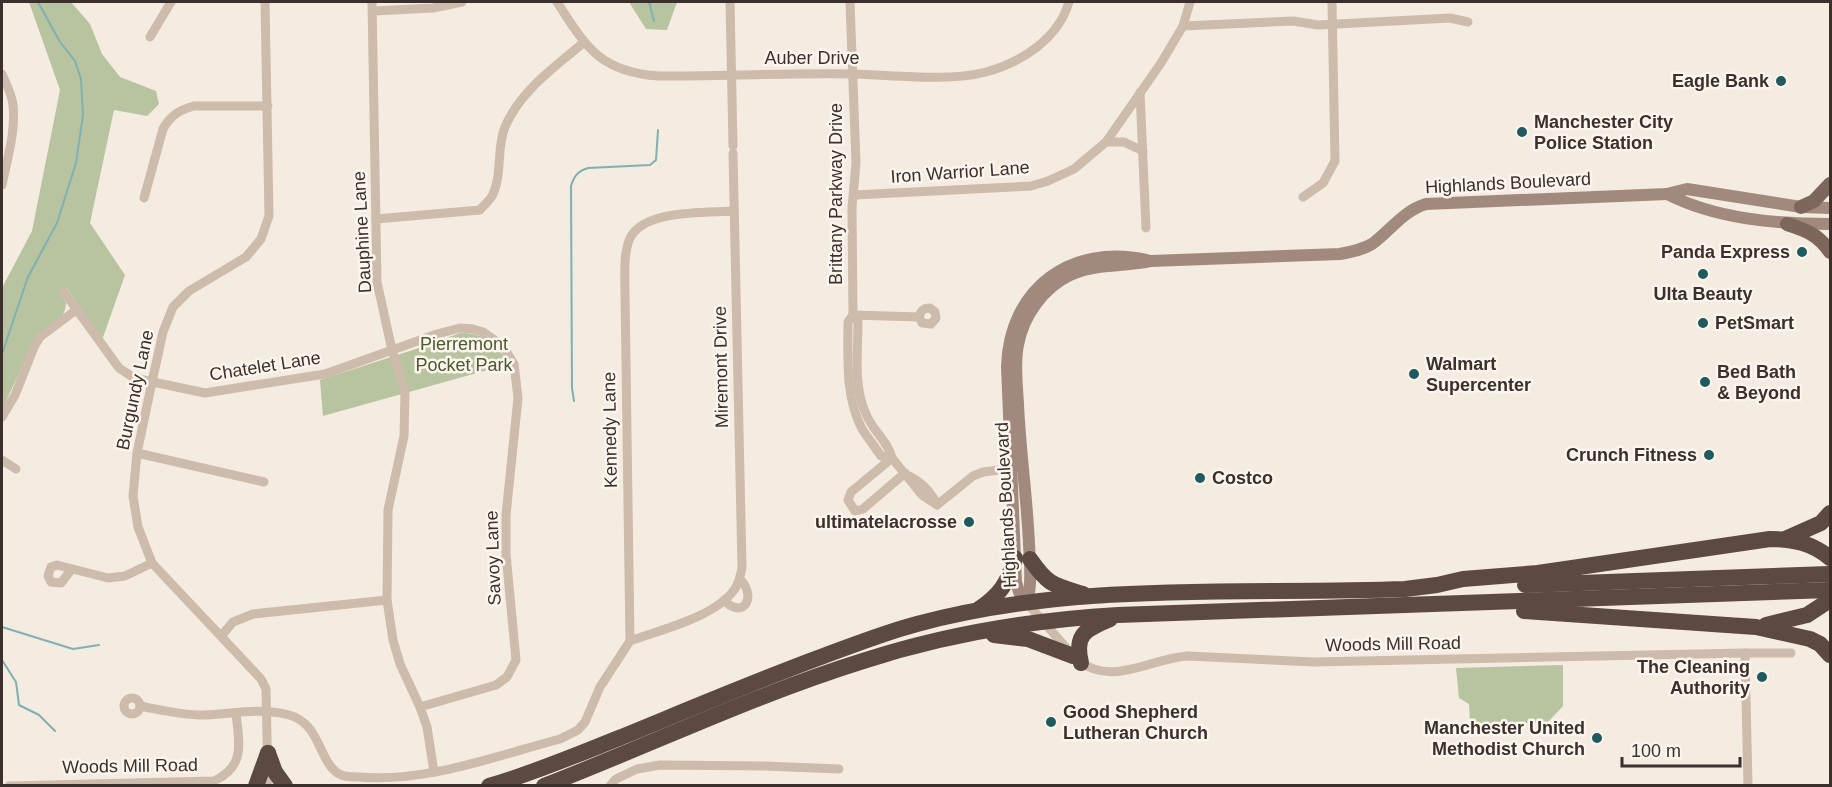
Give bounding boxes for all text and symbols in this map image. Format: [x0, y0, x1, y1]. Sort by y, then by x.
street label: Auber Drive [764, 48, 860, 68]
place label: Eagle Bank [1672, 71, 1770, 91]
marker: Eagle Bank [1774, 74, 1788, 88]
street label: Brittany Parkway Drive [826, 103, 846, 285]
place label: Manchester City Police Station [1534, 112, 1673, 153]
marker: Manchester City Police Station [1515, 125, 1529, 139]
street label: Iron Warrior Lane [890, 157, 1030, 187]
street label: Highlands Boulevard [1425, 169, 1591, 197]
street label: Dauphine Lane [349, 171, 375, 293]
place label: Panda Express [1661, 242, 1790, 262]
marker: Panda Express [1795, 245, 1809, 259]
marker: Ulta Beauty [1696, 267, 1710, 281]
place label: Ulta Beauty [1653, 284, 1753, 304]
street label: Miremont Drive [710, 306, 732, 428]
place label: PetSmart [1715, 313, 1794, 333]
marker: PetSmart [1696, 316, 1710, 330]
street label: Burgundy Lane [113, 328, 157, 452]
park label: Pierremont Pocket Park [415, 334, 514, 375]
street label: Chatelet Lane [208, 347, 322, 385]
place label: Walmart Supercenter [1426, 354, 1531, 395]
place label: Bed Bath & Beyond [1717, 362, 1801, 403]
marker: Walmart Supercenter [1407, 367, 1421, 381]
street label: Kennedy Lane [599, 372, 621, 488]
marker: Bed Bath & Beyond [1698, 375, 1712, 389]
street label: Highlands Boulevard [992, 422, 1020, 588]
place label: Crunch Fitness [1566, 445, 1697, 465]
marker: Crunch Fitness [1702, 448, 1716, 462]
place label: Costco [1212, 468, 1273, 488]
marker: Costco [1193, 471, 1207, 485]
street label: Savoy Lane [481, 510, 505, 606]
place label: ultimatelacrosse [815, 512, 957, 532]
marker: ultimatelacrosse [962, 515, 976, 529]
street label: Woods Mill Road [1325, 633, 1461, 655]
place label: The Cleaning Authority [1637, 657, 1750, 698]
marker: The Cleaning Authority [1755, 670, 1769, 684]
place label: Good Shepherd Lutheran Church [1063, 702, 1208, 743]
marker: Good Shepherd Lutheran Church [1044, 715, 1058, 729]
place label: Manchester United Methodist Church [1424, 718, 1585, 759]
scale bar [1622, 730, 1740, 768]
marker: Manchester United Methodist Church [1590, 731, 1604, 745]
text: 100 m [1631, 741, 1681, 761]
street label: Woods Mill Road [62, 755, 198, 777]

